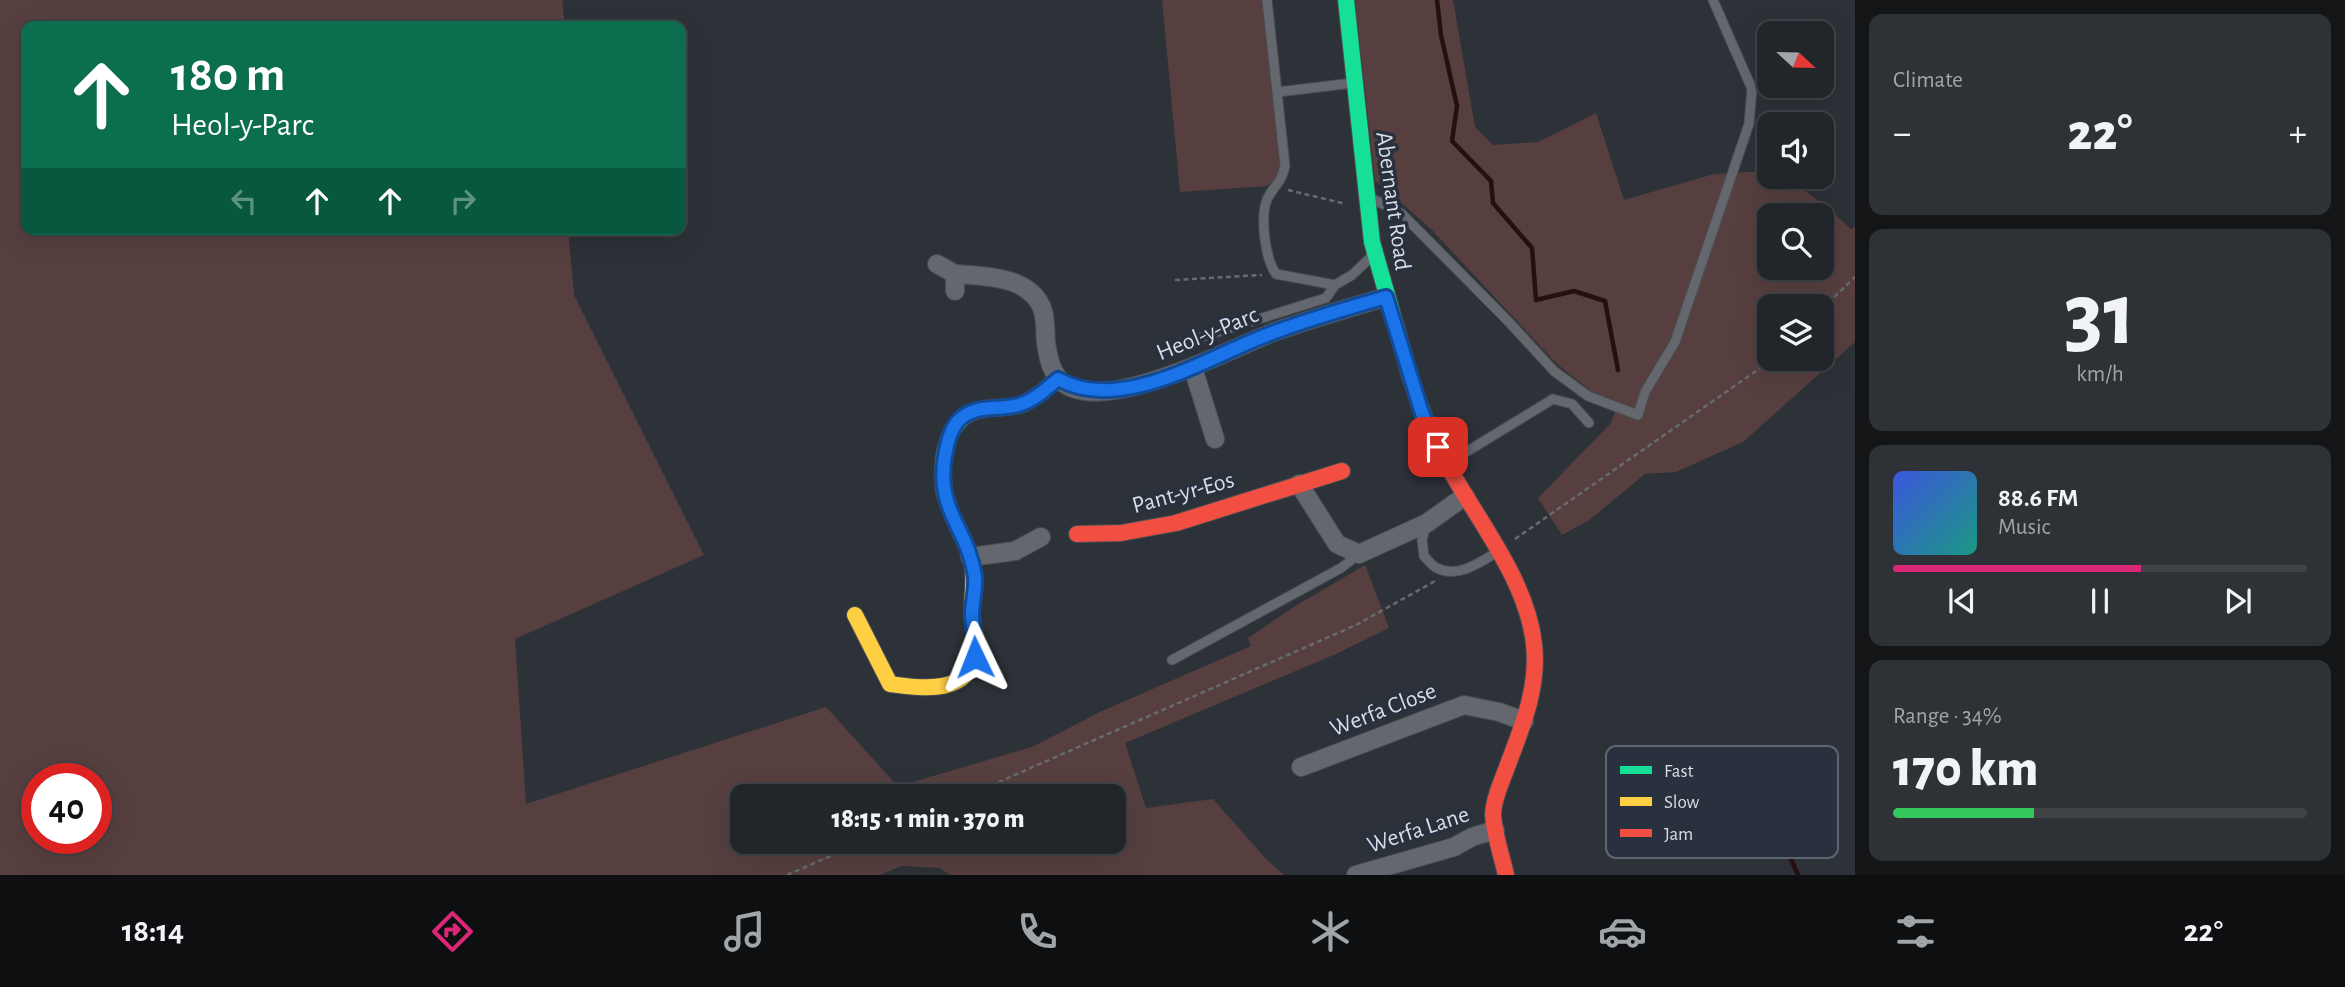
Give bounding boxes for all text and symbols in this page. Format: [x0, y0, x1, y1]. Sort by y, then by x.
north arrow [1757, 21, 1834, 98]
map controls [1757, 21, 1834, 371]
icon: ahead [56, 49, 147, 140]
text: 180 m [171, 51, 285, 100]
text: Climate [1893, 69, 1963, 92]
text: 22° [2067, 107, 2133, 159]
text: Heol-y-Parc [171, 109, 314, 141]
button: sound [1757, 112, 1834, 189]
text: − [1893, 115, 1911, 153]
text: + [2289, 115, 2307, 153]
street label: Abernant Road [1371, 130, 1415, 272]
icon: left [225, 182, 263, 220]
icon: ahead [298, 182, 336, 220]
icon: ahead [371, 182, 409, 220]
icon: right [444, 182, 482, 220]
button: search [1757, 203, 1834, 280]
text: 31 [2064, 270, 2136, 361]
button: layers [1757, 294, 1834, 371]
street label: Heol-y-Parc [1153, 303, 1262, 365]
text: km/h [2076, 363, 2124, 386]
pin [1408, 417, 1468, 477]
icon: arrive [1419, 428, 1457, 466]
street label: Pant-yr-Eos [1130, 468, 1237, 518]
text: 88.6 FM [1998, 485, 2078, 511]
text: Music [1998, 516, 2050, 539]
icon: previous [1943, 582, 1981, 620]
icon: pause [2081, 582, 2119, 620]
icon: next [2219, 582, 2257, 620]
position arrow [938, 620, 1012, 694]
street label: Werfa Close [1327, 679, 1440, 741]
text: Range · 34% [1893, 705, 2002, 728]
text: 170 km [1893, 743, 2038, 795]
legend [1606, 746, 1838, 858]
text: Fast [1664, 762, 1694, 781]
speed limit sign: 40 [21, 763, 112, 854]
text: Slow [1664, 793, 1700, 812]
street label: Werfa Lane [1364, 802, 1472, 858]
text: 18:15 · 1 min · 370 m [832, 806, 1024, 832]
text: Jam [1664, 825, 1693, 844]
icon: directions [428, 907, 477, 956]
icon: music [720, 907, 769, 956]
icon: phone [1013, 907, 1062, 956]
icon: climate [1306, 907, 1355, 956]
icon: car [1598, 907, 1647, 956]
icon: filters [1891, 907, 1940, 956]
text: 18:14 [122, 915, 184, 947]
text: 22° [2184, 915, 2223, 947]

